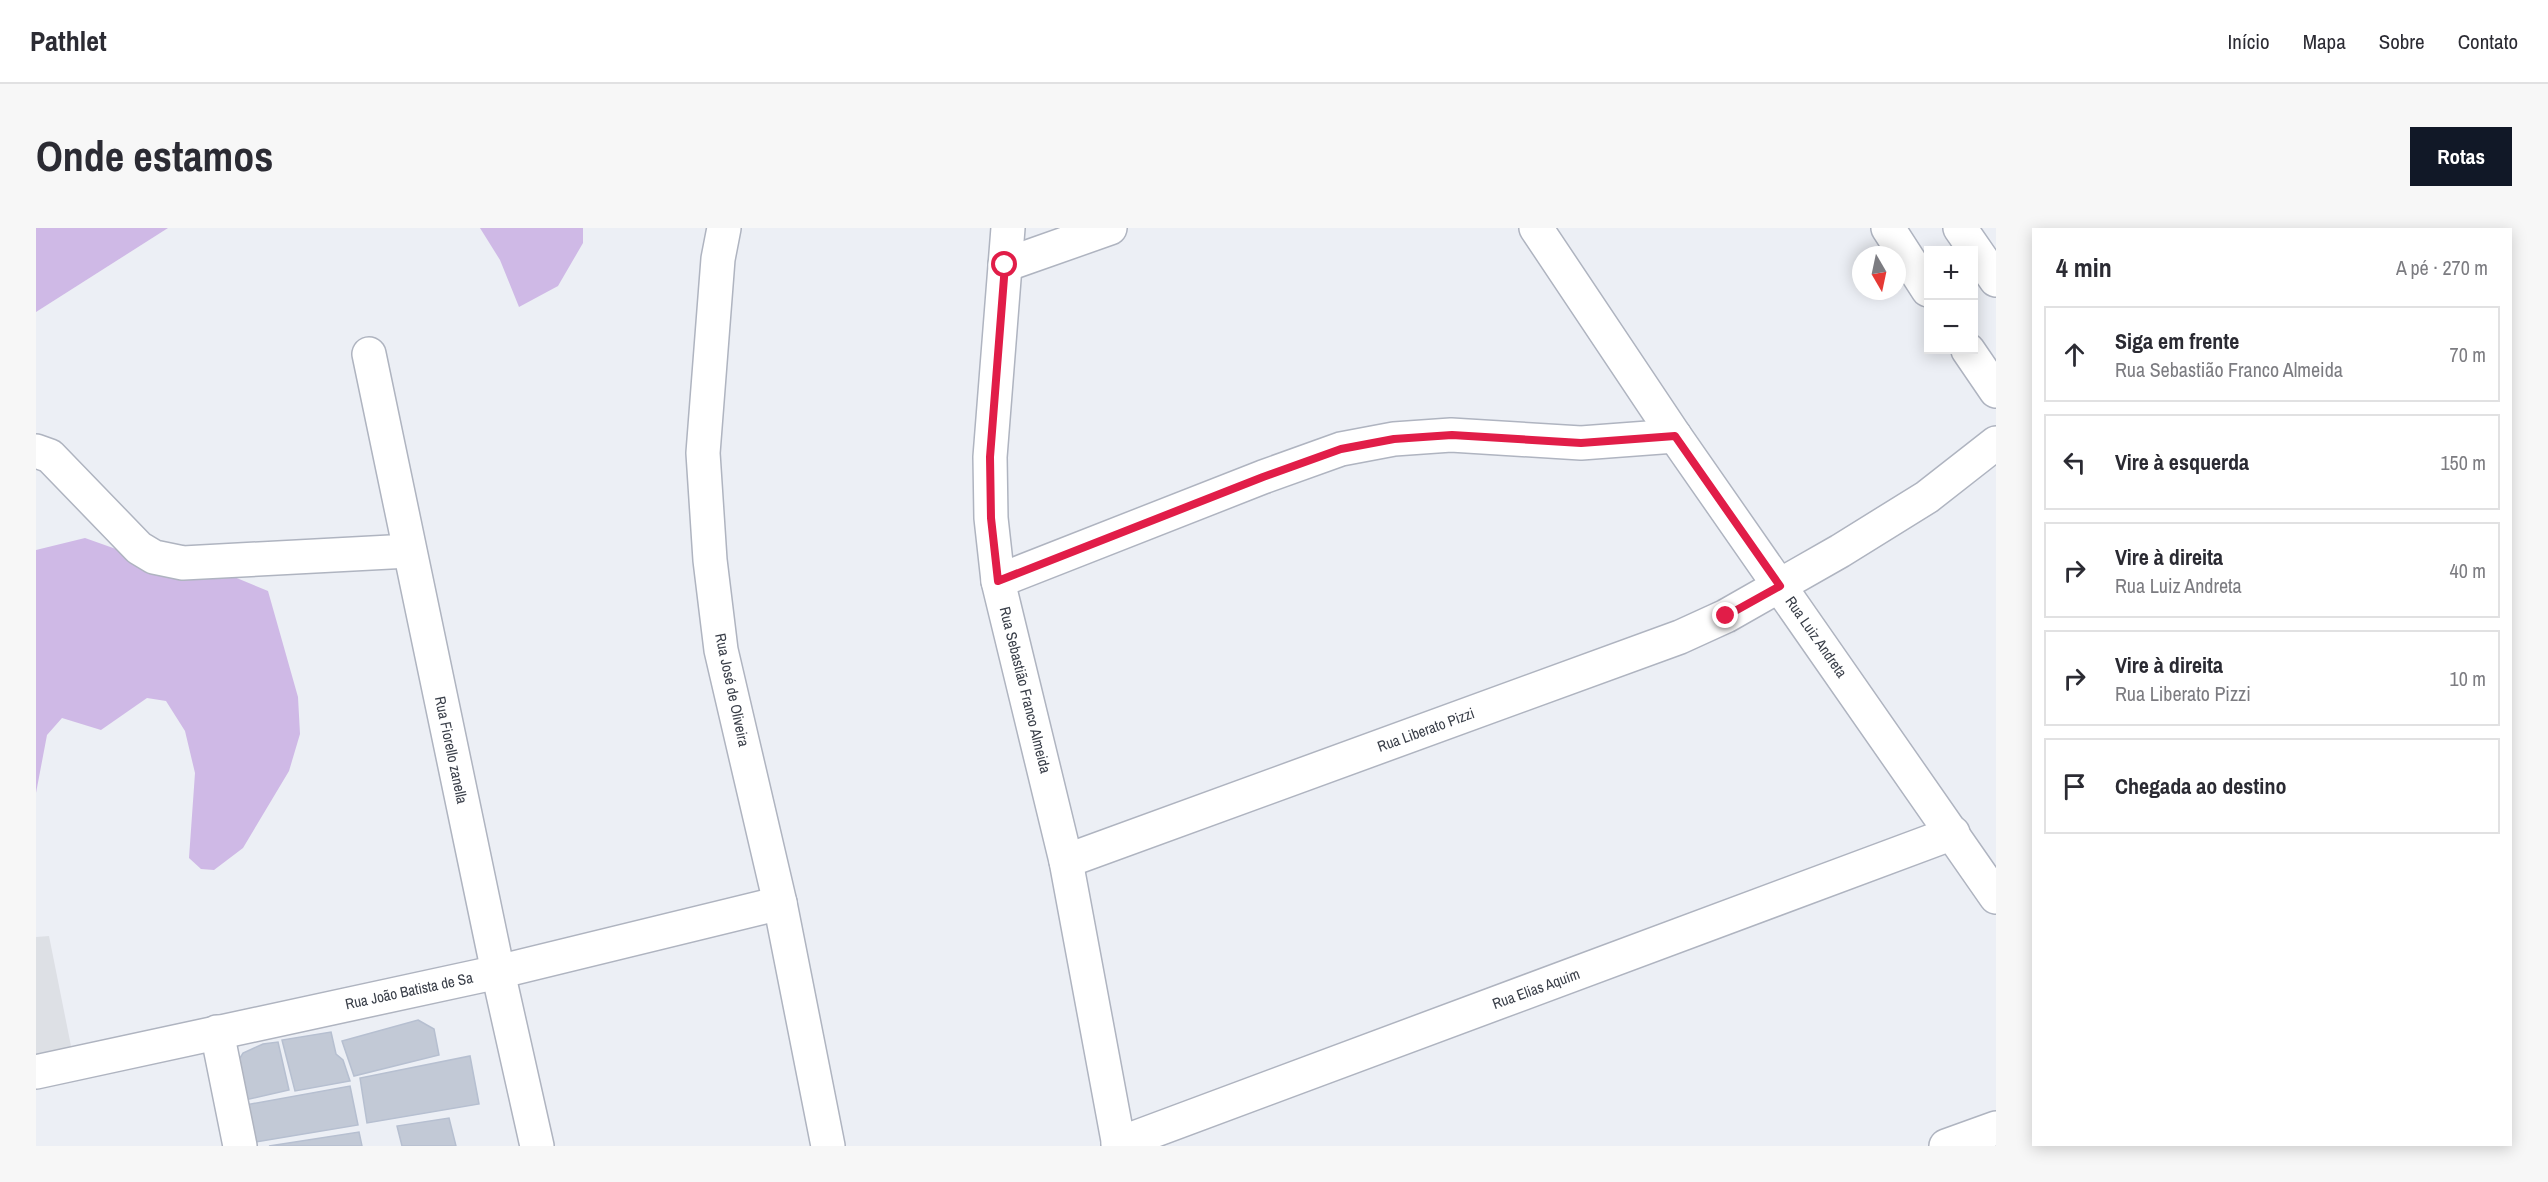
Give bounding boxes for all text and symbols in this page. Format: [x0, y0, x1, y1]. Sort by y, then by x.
text: Pathlet [30, 22, 107, 60]
text: Início [2228, 27, 2270, 56]
text: Mapa [2303, 27, 2346, 56]
text: Sobre [2379, 27, 2425, 56]
text: Contato [2458, 27, 2518, 56]
button: Rotas [2410, 127, 2512, 186]
text: Onde estamos [36, 128, 273, 184]
north arrow [1852, 246, 1906, 300]
map controls [1924, 246, 1978, 354]
button: + [1924, 246, 1978, 300]
text: 4 min [2056, 250, 2112, 285]
route start [991, 251, 1017, 277]
text: A pé · 270 m [2396, 254, 2488, 281]
button: − [1924, 300, 1978, 354]
text: Siga em frente [2115, 326, 2239, 356]
icon: ahead [2058, 338, 2091, 371]
text: 70 m [2450, 341, 2486, 368]
text: Rua Sebastião Franco Almeida [2115, 356, 2343, 383]
icon: left [2058, 446, 2091, 479]
text: Vire à esquerda [2115, 447, 2249, 477]
text: 150 m [2440, 449, 2486, 476]
text: Vire à direita [2115, 542, 2223, 572]
icon: right [2058, 554, 2091, 587]
text: 40 m [2450, 557, 2486, 584]
text: Rua Luiz Andreta [2115, 572, 2242, 599]
street label: Rua Luiz Andreta [1781, 592, 1852, 682]
route end [1712, 602, 1738, 628]
street label: Rua Sebastião Franco Almeida [995, 604, 1056, 776]
street label: Rua José de Oliveira [710, 631, 755, 749]
text: Vire à direita [2115, 650, 2223, 680]
icon: right [2058, 662, 2091, 695]
text: 10 m [2450, 665, 2486, 692]
text: Rua Liberato Pizzi [2115, 680, 2251, 707]
street label: Rua Fiorello zanella [430, 694, 473, 806]
street label: Rua Liberato Pizzi [1374, 702, 1477, 757]
icon: arrive [2058, 770, 2091, 803]
text: Chegada ao destino [2115, 771, 2286, 801]
street label: Rua Elias Aquim [1489, 963, 1582, 1014]
street label: Rua João Batista de Sa [343, 967, 475, 1014]

